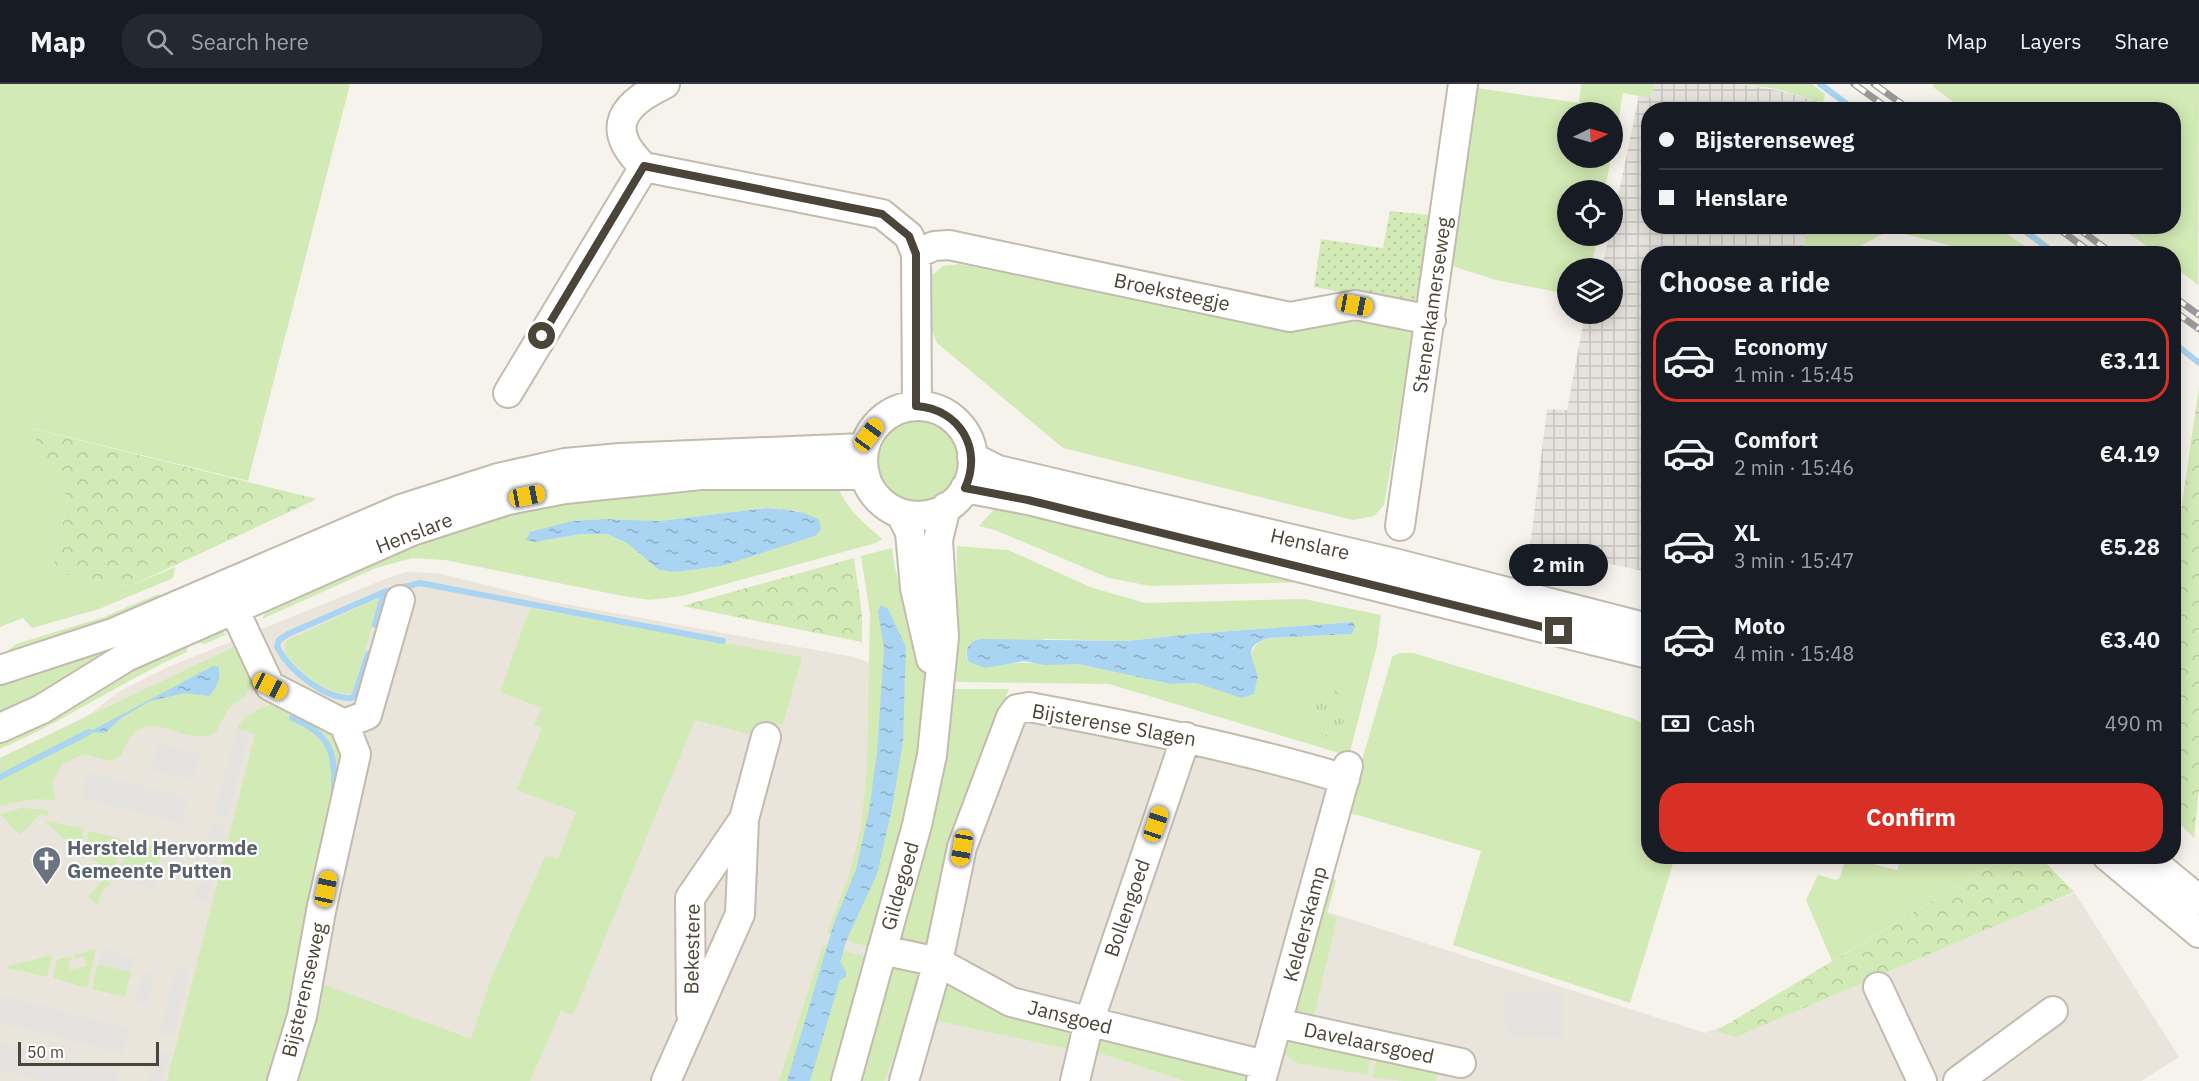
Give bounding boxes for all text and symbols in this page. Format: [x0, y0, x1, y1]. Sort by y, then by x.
search box [122, 14, 542, 68]
text: Map [30, 23, 86, 60]
icon: search [143, 25, 176, 58]
text: Search here [191, 27, 309, 56]
text: Map [1947, 27, 1987, 55]
text: Layers [2020, 27, 2082, 55]
text: Share [2115, 27, 2169, 55]
north arrow [1557, 102, 1623, 168]
map controls [1557, 102, 1623, 324]
text: Bijsterenseweg [1695, 125, 1854, 154]
button: locate [1557, 180, 1623, 246]
text: Henslare [1695, 183, 1788, 212]
street label: Stenenkamerseweg [1406, 215, 1457, 395]
button: layers [1557, 258, 1623, 324]
text: Choose a ride [1659, 264, 1830, 299]
street label: Broeksteegje [1112, 266, 1233, 317]
car [1336, 293, 1374, 317]
route start [528, 322, 555, 349]
text: Economy [1734, 332, 1828, 361]
icon: car [1662, 333, 1716, 387]
text: €3.11 [2100, 346, 2160, 375]
text: 1 min · 15:45 [1734, 361, 1854, 388]
car [851, 415, 887, 455]
text: Comfort [1734, 425, 1818, 454]
icon: car [1662, 426, 1716, 480]
text: €4.19 [2100, 439, 2160, 468]
text: 2 min · 15:46 [1734, 454, 1854, 481]
car [508, 484, 546, 508]
street label: Henslare [371, 505, 456, 560]
text: XL [1734, 518, 1760, 547]
icon: car [1662, 519, 1716, 573]
street label: Henslare [1268, 521, 1352, 566]
text: €5.28 [2100, 532, 2160, 561]
callout: 2 min [1510, 544, 1608, 586]
text: 3 min · 15:47 [1734, 547, 1854, 574]
text: 2 min [1532, 551, 1585, 578]
text: Moto [1734, 611, 1785, 640]
icon: car [1662, 612, 1716, 666]
route end [1545, 617, 1572, 644]
text: €3.40 [2100, 625, 2160, 654]
text: 4 min · 15:48 [1734, 640, 1854, 667]
car [250, 670, 290, 702]
street label: Bijsterense Slagen [1030, 697, 1198, 752]
icon: cash [1659, 707, 1692, 740]
text: Cash [1707, 709, 1756, 738]
text: 490 m [2105, 710, 2163, 737]
button: Confirm [1659, 783, 2163, 852]
car [1142, 804, 1170, 844]
car [950, 829, 974, 867]
place label: Hersteld Hervormde Gemeente Putten [67, 834, 258, 884]
street label: Gildegoed [874, 838, 925, 933]
church icon: Hersteld Hervormde Gemeente Putten [30, 844, 62, 886]
street label: Bollengoed [1097, 855, 1156, 960]
street label: Kelderskamp [1276, 863, 1333, 985]
car [313, 870, 339, 908]
street label: Bekestere [677, 903, 706, 995]
street label: Bijsterenseweg [275, 919, 332, 1060]
street label: Jansgoed [1025, 993, 1115, 1040]
street label: Davelaarsgoed [1301, 1016, 1437, 1069]
scale bar [18, 1039, 159, 1066]
text: 50 m [27, 1042, 64, 1062]

